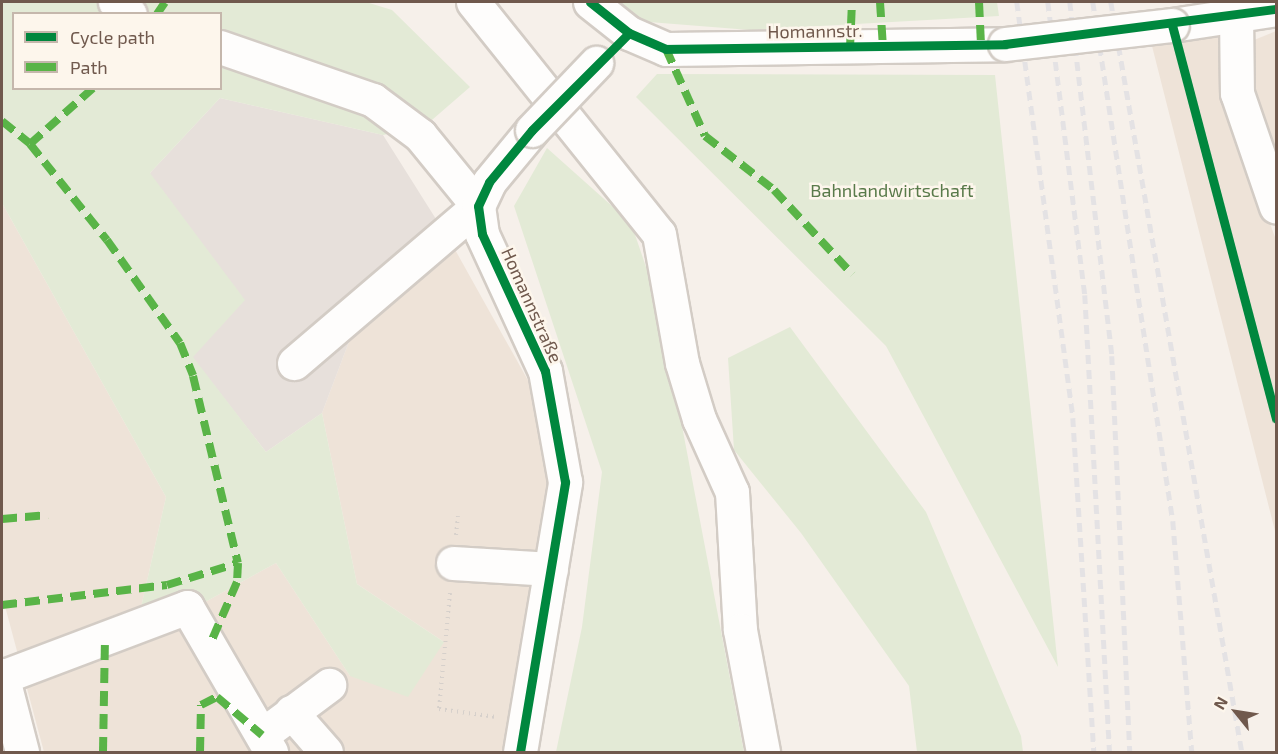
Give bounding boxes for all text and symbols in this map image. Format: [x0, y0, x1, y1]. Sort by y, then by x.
legend [12, 12, 222, 90]
street label: Homannstr. [767, 19, 863, 43]
text: Cycle path [70, 26, 155, 48]
text: Path [70, 56, 108, 78]
park label: Bahnlandwirtschaft [810, 179, 974, 201]
street label: Homannstraße [497, 244, 567, 366]
north arrow [1206, 682, 1266, 742]
text: N [1209, 693, 1231, 713]

